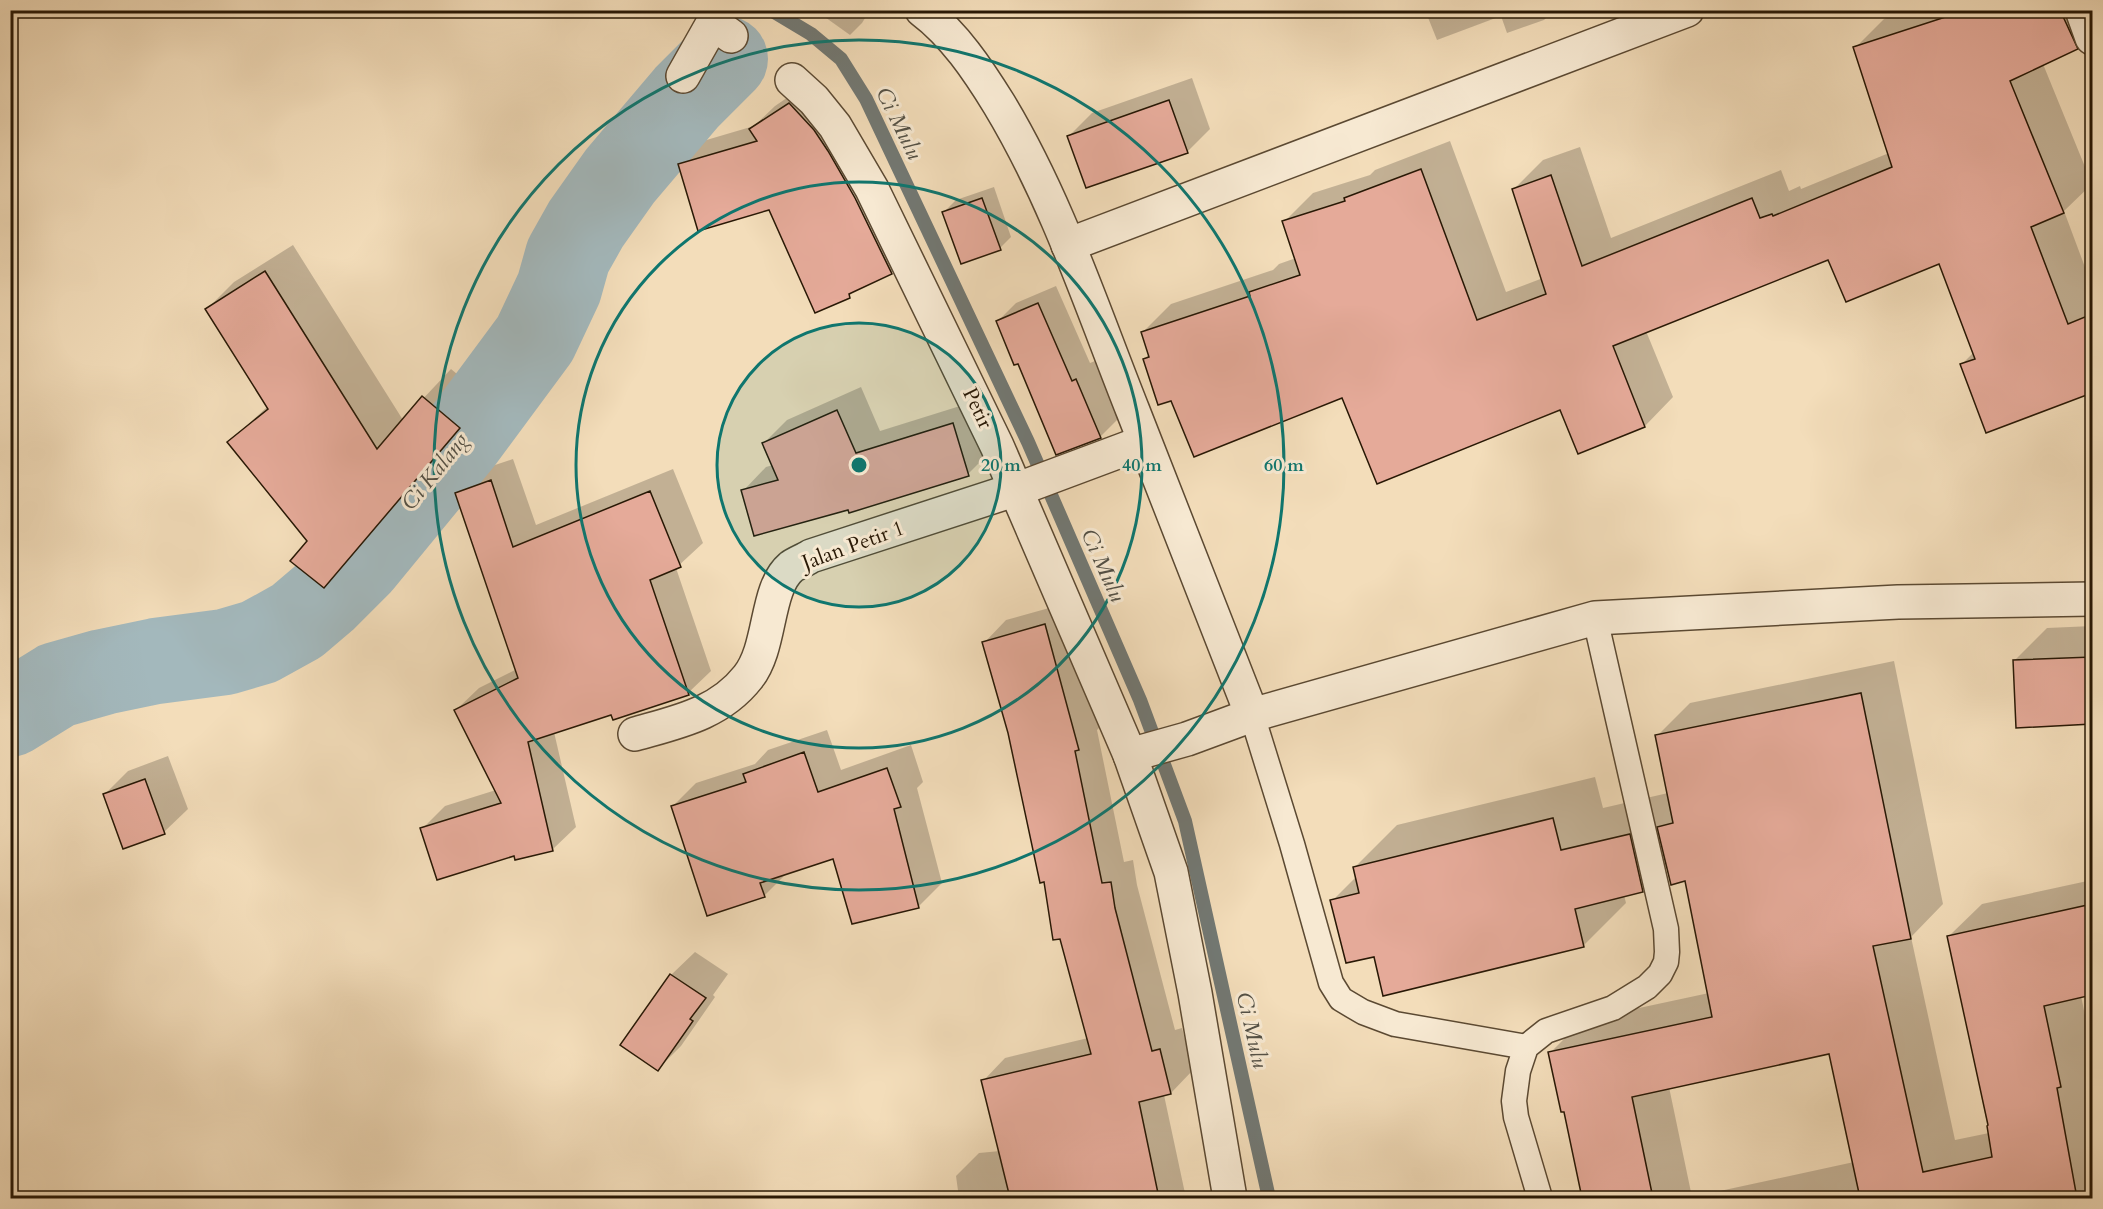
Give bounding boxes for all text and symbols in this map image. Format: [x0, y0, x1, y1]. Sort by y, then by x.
water label: Ci Mulu [869, 82, 930, 165]
street label: Petir [955, 383, 1000, 434]
water label: Ci Kalang [394, 426, 475, 517]
text: 20 m [981, 453, 1021, 478]
text: 40 m [1122, 453, 1162, 478]
text: 60 m [1264, 453, 1304, 478]
centre of rings [849, 455, 869, 475]
street label: Jalan Petir 1 [795, 514, 908, 578]
water label: Ci Mulu [1074, 524, 1133, 607]
water label: Ci Mulu [1229, 989, 1275, 1071]

